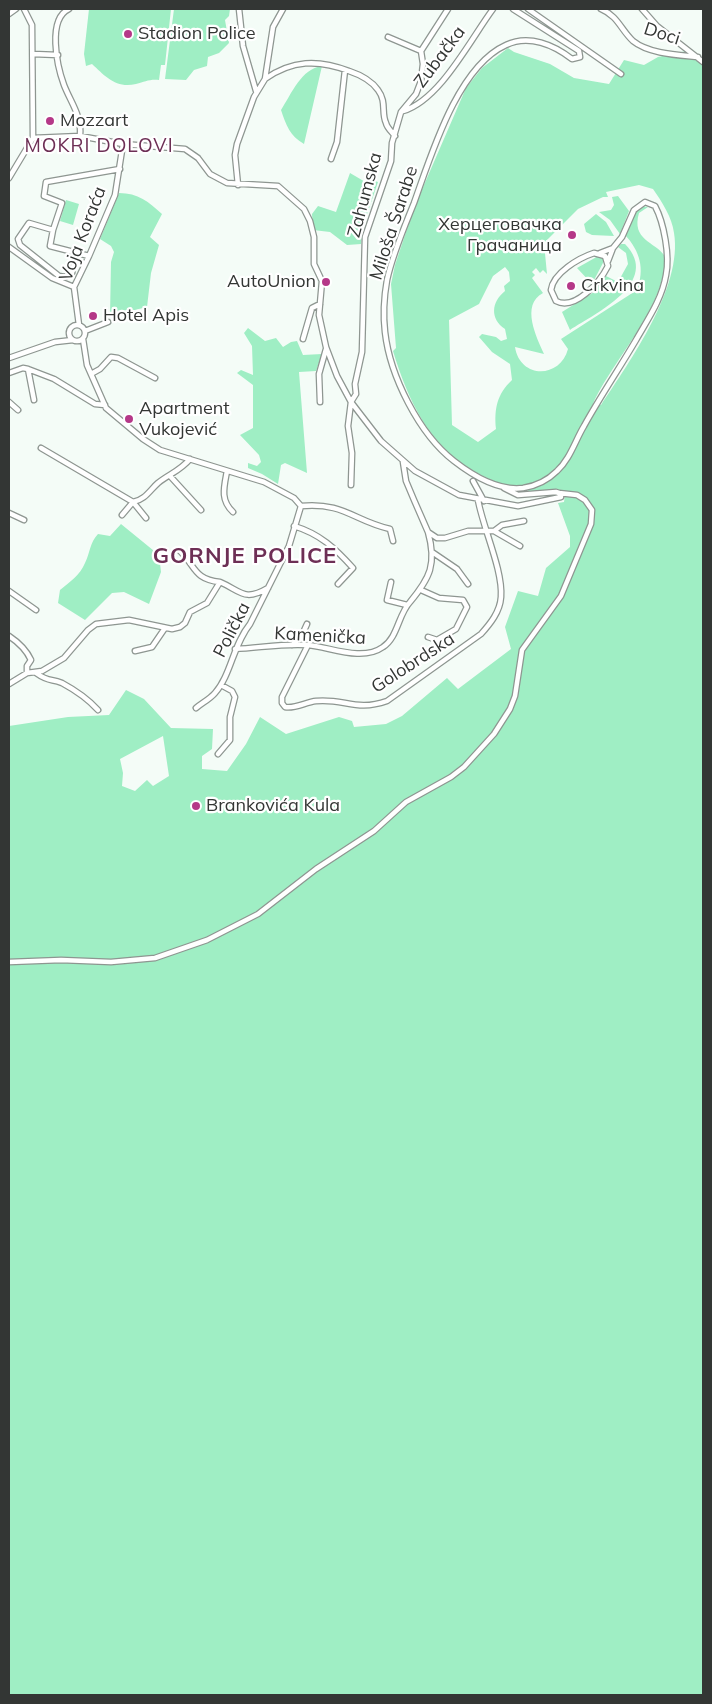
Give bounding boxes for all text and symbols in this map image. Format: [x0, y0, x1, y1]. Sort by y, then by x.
street label: Doci [641, 18, 683, 50]
street label: Zubačka [410, 22, 470, 92]
place label: Stadion Police [138, 23, 256, 45]
marker: Stadion Police [122, 28, 134, 40]
place label: Mozzart [60, 110, 128, 132]
marker: Mozzart [44, 115, 56, 127]
district label: MOKRI DOLOVI [23, 135, 175, 157]
street label: Zahumska [343, 150, 387, 240]
street label: Miloša Šarabe [365, 163, 423, 283]
street label: Voja Koraća [55, 183, 111, 285]
place label: Херцеговачка Грачаница [438, 214, 562, 256]
marker: Херцеговачка Грачаница [566, 229, 578, 241]
place label: AutoUnion [227, 271, 316, 293]
place label: Crkvina [581, 275, 644, 297]
marker: AutoUnion [320, 276, 332, 288]
marker: Crkvina [565, 280, 577, 292]
place label: Hotel Apis [103, 305, 189, 327]
marker: Hotel Apis [87, 310, 99, 322]
place label: Apartment Vukojević [139, 398, 230, 440]
marker: Apartment Vukojević [123, 413, 135, 425]
district label: GORNJE POLICE [151, 543, 339, 569]
street label: Polička [209, 599, 255, 661]
street label: Kamenička [274, 623, 366, 649]
street label: Golobrdska [367, 628, 459, 698]
place label: Brankovića Kula [206, 795, 340, 817]
marker: Brankovića Kula [190, 800, 202, 812]

